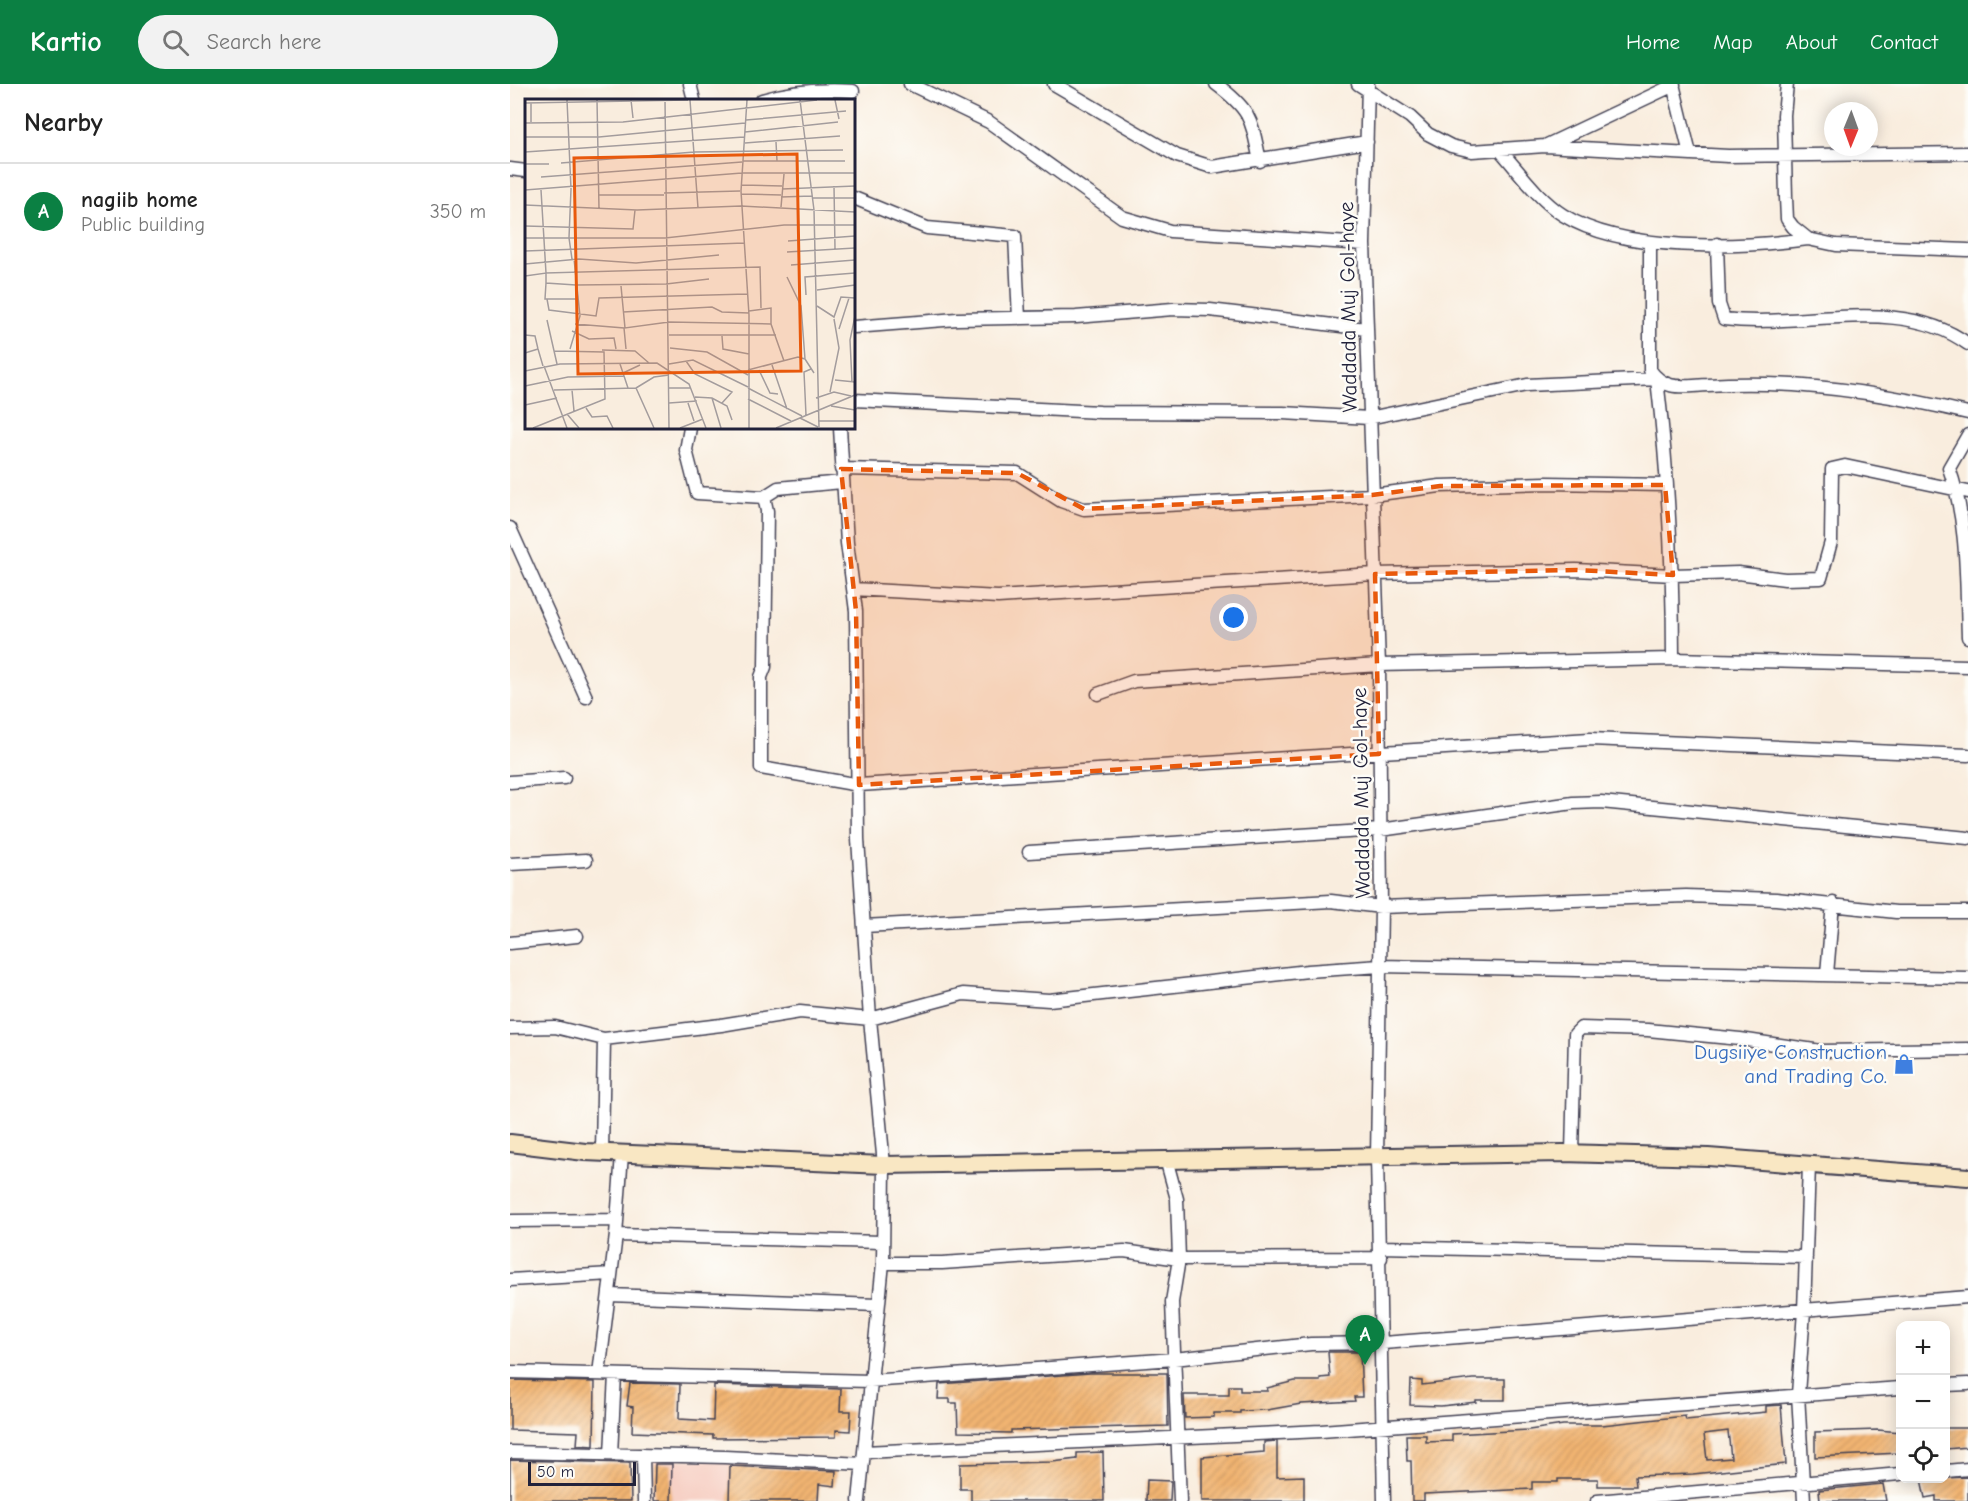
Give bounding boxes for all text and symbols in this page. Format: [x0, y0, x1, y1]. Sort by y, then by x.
search box [138, 15, 558, 69]
text: Kartio [30, 26, 102, 58]
icon: search [159, 26, 192, 59]
text: Search here [207, 29, 321, 55]
text: Home [1626, 30, 1680, 54]
text: Map [1713, 30, 1753, 54]
text: About [1786, 30, 1837, 54]
text: Contact [1870, 30, 1938, 54]
inset map [525, 99, 855, 429]
north arrow [1824, 102, 1878, 156]
text: Nearby [24, 108, 103, 138]
text: nagiib home [81, 187, 198, 213]
text: A [38, 200, 49, 223]
text: 350 m [430, 200, 486, 223]
street label: Waddada Muj Gol-haye [1334, 201, 1362, 413]
text: Public building [81, 213, 205, 236]
your location [1219, 603, 1248, 632]
street label: Waddada Muj Gol-haye [1347, 687, 1375, 899]
place label: Dugsiiye Construction and Trading Co. [1694, 1040, 1887, 1088]
shop icon: Dugsiiye Construction and Trading Co. [1892, 1052, 1916, 1076]
pin: A [1346, 1316, 1384, 1365]
map controls [1896, 1321, 1950, 1483]
button: + [1896, 1321, 1950, 1375]
button: − [1896, 1375, 1950, 1429]
button: locate [1896, 1429, 1950, 1483]
scale bar [528, 1459, 636, 1486]
text: 50 m [537, 1463, 574, 1481]

